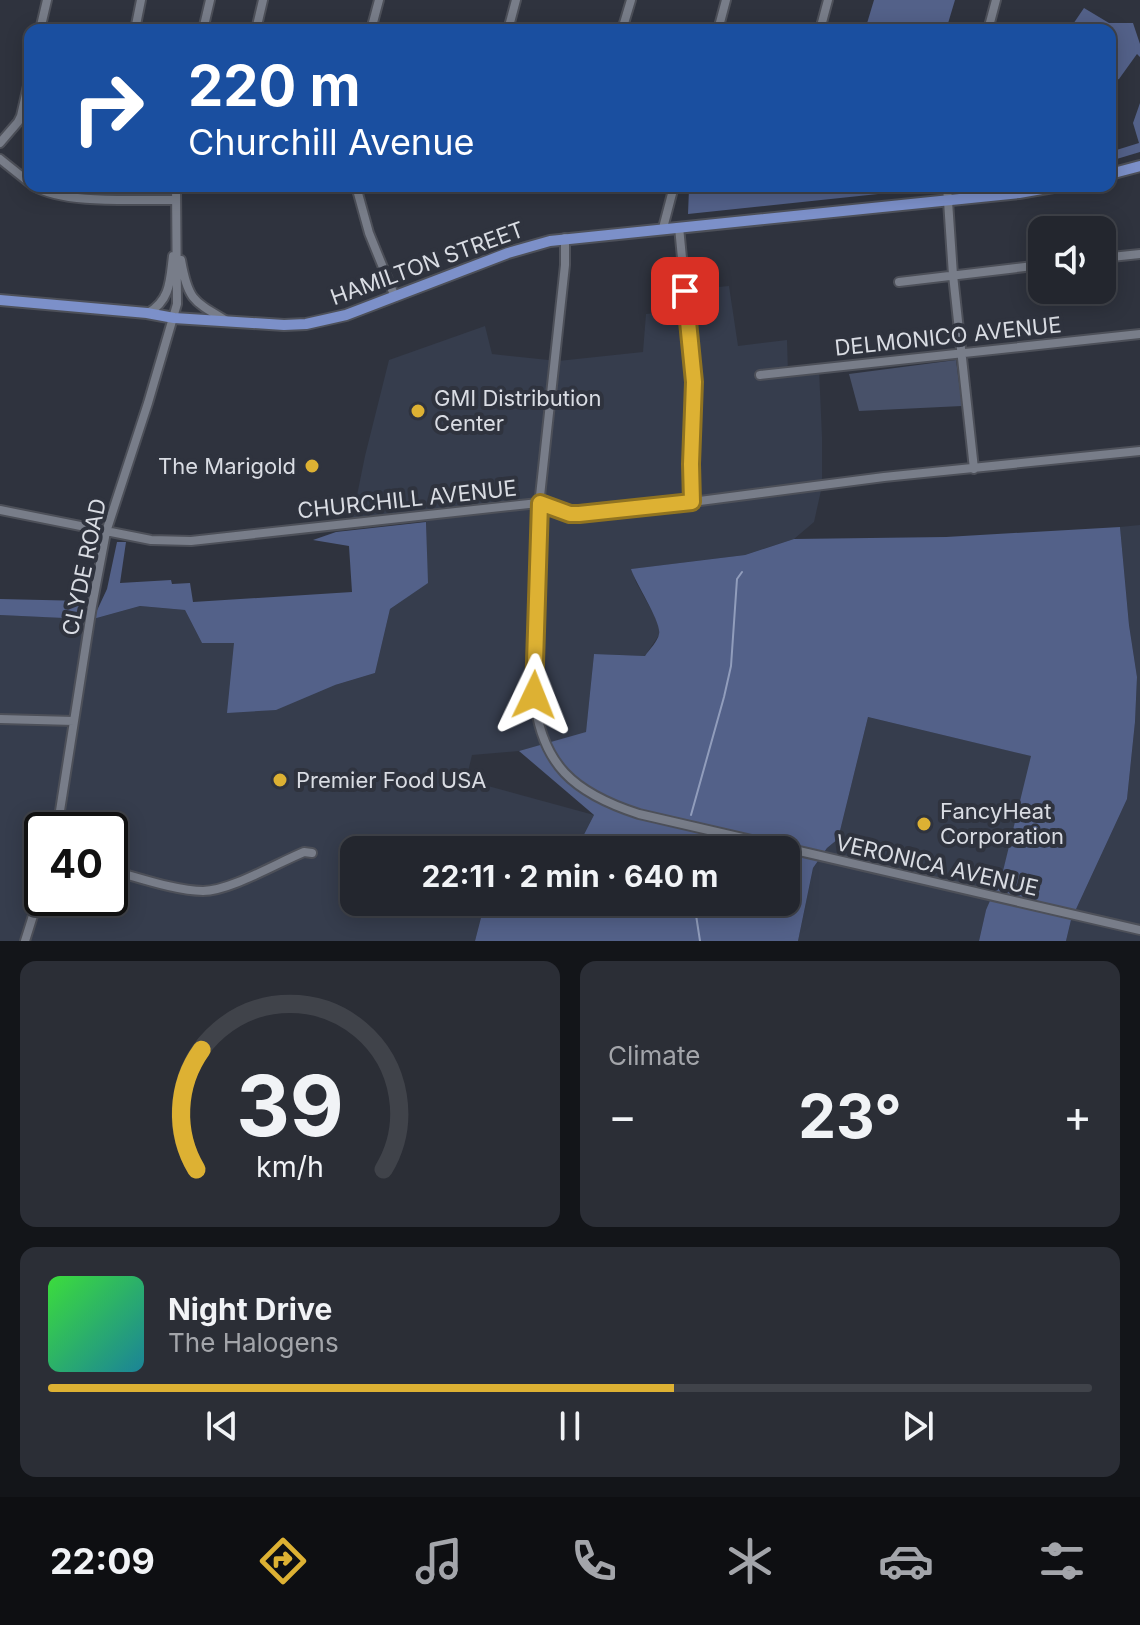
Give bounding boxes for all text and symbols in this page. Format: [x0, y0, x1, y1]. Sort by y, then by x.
text: 220 m [188, 52, 361, 120]
icon: right [56, 56, 160, 160]
text: Churchill Avenue [188, 120, 474, 164]
street label: HAMILTON STREET [327, 216, 527, 310]
map controls [1028, 216, 1116, 304]
button: sound [1028, 216, 1116, 304]
pin [651, 257, 719, 325]
icon: arrive [663, 269, 707, 313]
street label: DELMONICO AVENUE [833, 311, 1063, 361]
place label: GMI Distribution Center [434, 385, 602, 436]
marker: GMI Distribution Center [409, 402, 427, 420]
place label: The Marigold [158, 453, 296, 479]
marker: The Marigold [303, 457, 321, 475]
street label: CHURCHILL AVENUE [296, 475, 518, 523]
street label: CLYDE ROAD [57, 496, 111, 638]
position arrow [492, 653, 576, 737]
place label: Premier Food USA [296, 767, 487, 793]
marker: Premier Food USA [271, 771, 289, 789]
place label: FancyHeat Corporation [940, 798, 1064, 849]
speed limit sign: 40 [24, 812, 128, 916]
marker: FancyHeat Corporation [915, 815, 933, 833]
street label: VERONICA AVENUE [833, 829, 1041, 901]
text: 22:11 · 2 min · 640 m [422, 858, 718, 894]
text: Climate [608, 1040, 700, 1071]
text: 39 [236, 1055, 344, 1156]
text: 23° [798, 1080, 902, 1152]
text: − [608, 1089, 637, 1143]
text: + [1063, 1089, 1092, 1143]
text: km/h [256, 1149, 324, 1184]
text: Night Drive [168, 1291, 332, 1327]
text: The Halogens [168, 1327, 339, 1358]
icon: previous [200, 1404, 244, 1448]
icon: pause [548, 1404, 592, 1448]
icon: next [896, 1404, 940, 1448]
icon: directions [255, 1533, 311, 1589]
icon: music [411, 1533, 467, 1589]
icon: phone [566, 1533, 622, 1589]
icon: climate [722, 1533, 778, 1589]
icon: car [878, 1533, 934, 1589]
icon: filters [1034, 1533, 1090, 1589]
text: 22:09 [50, 1539, 155, 1583]

